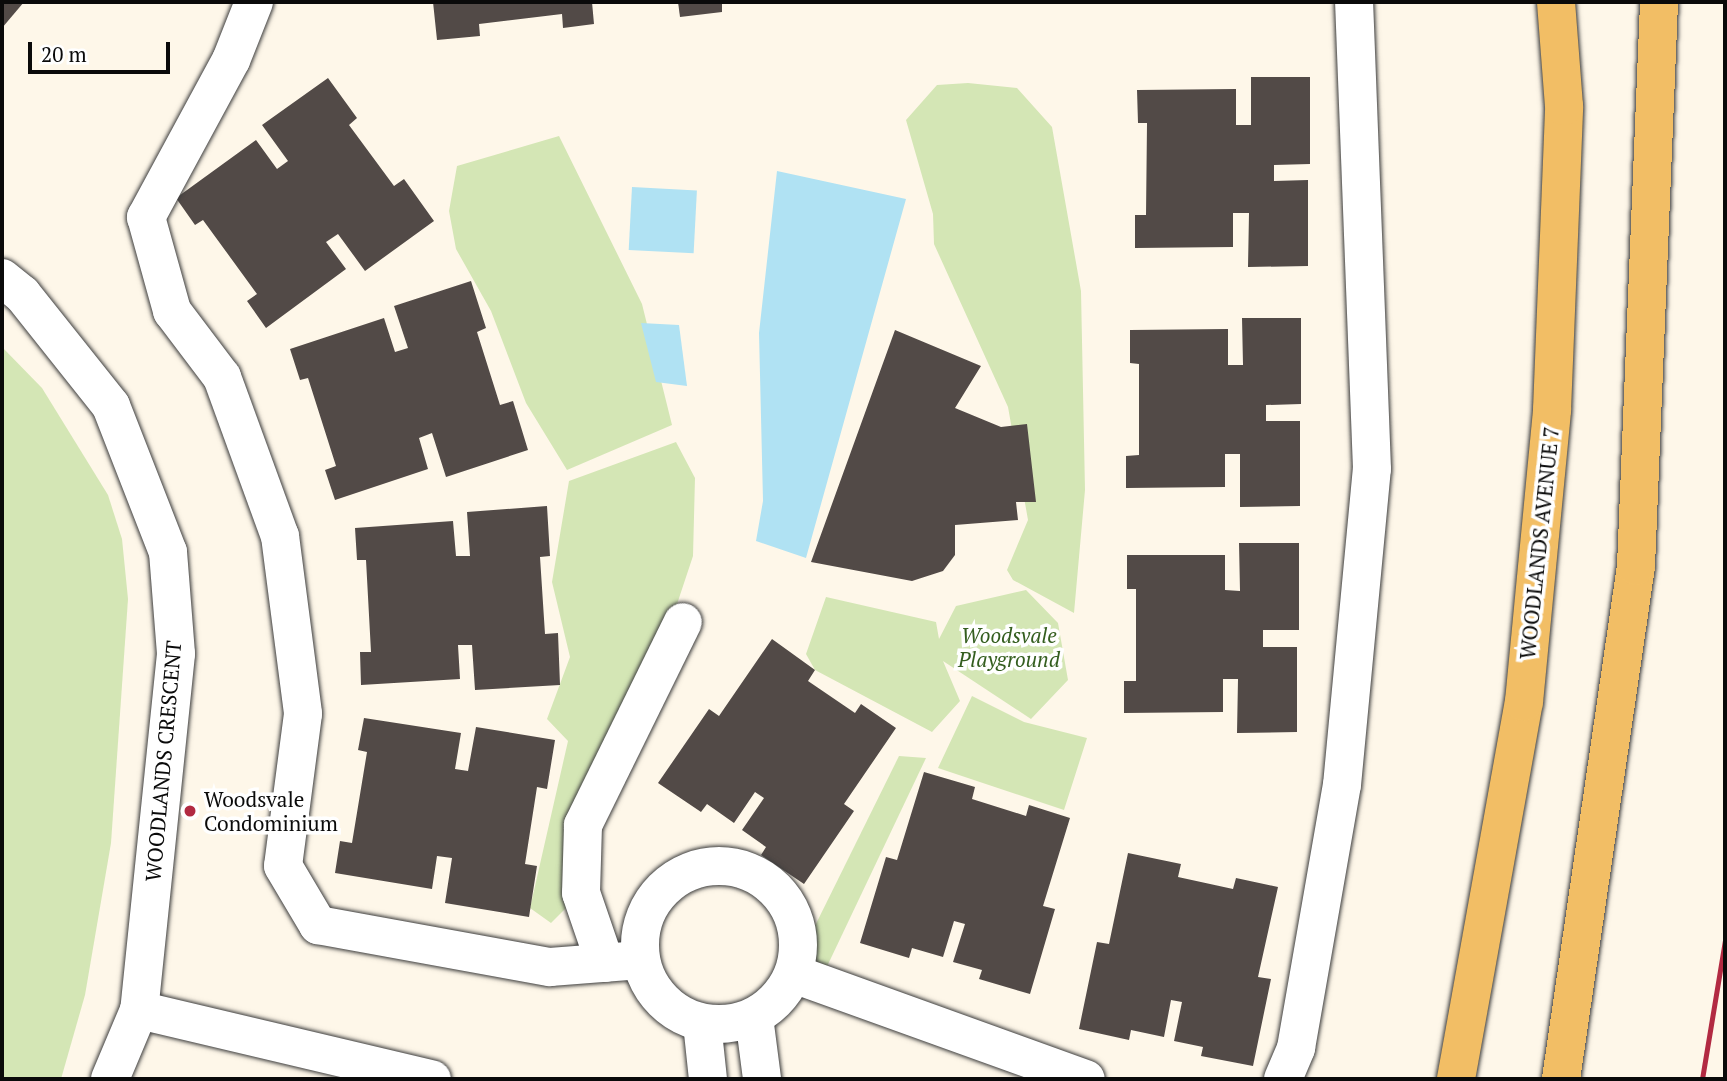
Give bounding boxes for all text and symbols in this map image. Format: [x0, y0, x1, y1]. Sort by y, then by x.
scale bar [32, 28, 173, 72]
text: 20 m [41, 40, 87, 68]
street label: WOODLANDS AVENUE 7 [1514, 425, 1564, 661]
park label: Woodsvale Playground [958, 622, 1060, 672]
street label: WOODLANDS CRESCENT [140, 639, 186, 883]
place label: Woodsvale Condominium [204, 786, 338, 836]
marker: Woodsvale Condominium [182, 803, 198, 819]

